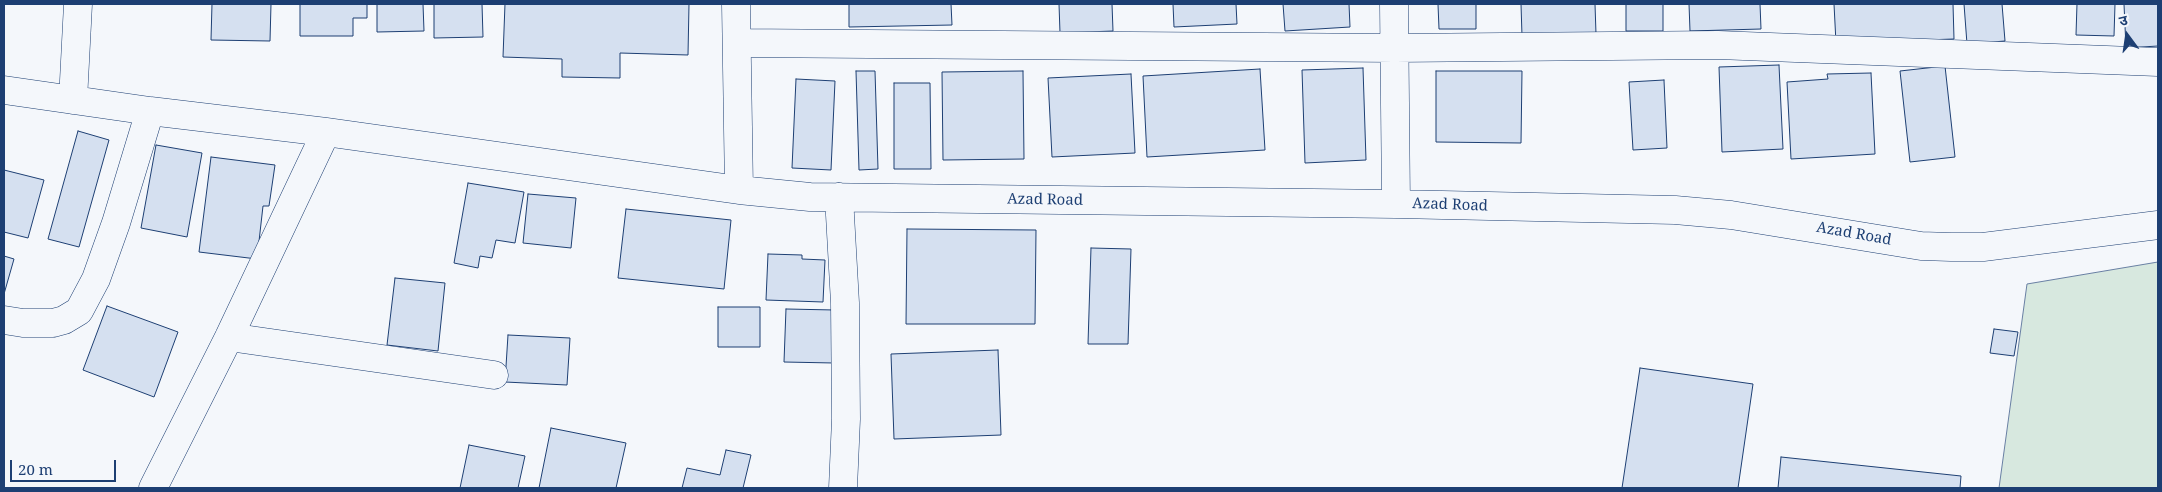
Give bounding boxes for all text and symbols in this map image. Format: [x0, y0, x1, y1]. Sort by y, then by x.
north arrow [2102, 10, 2152, 60]
text: उ [2117, 10, 2130, 30]
street label: Azad Road [1007, 190, 1083, 210]
street label: Azad Road [1412, 195, 1488, 215]
street label: Azad Road [1815, 219, 1893, 249]
scale bar [12, 450, 119, 482]
text: 20 m [18, 459, 53, 479]

